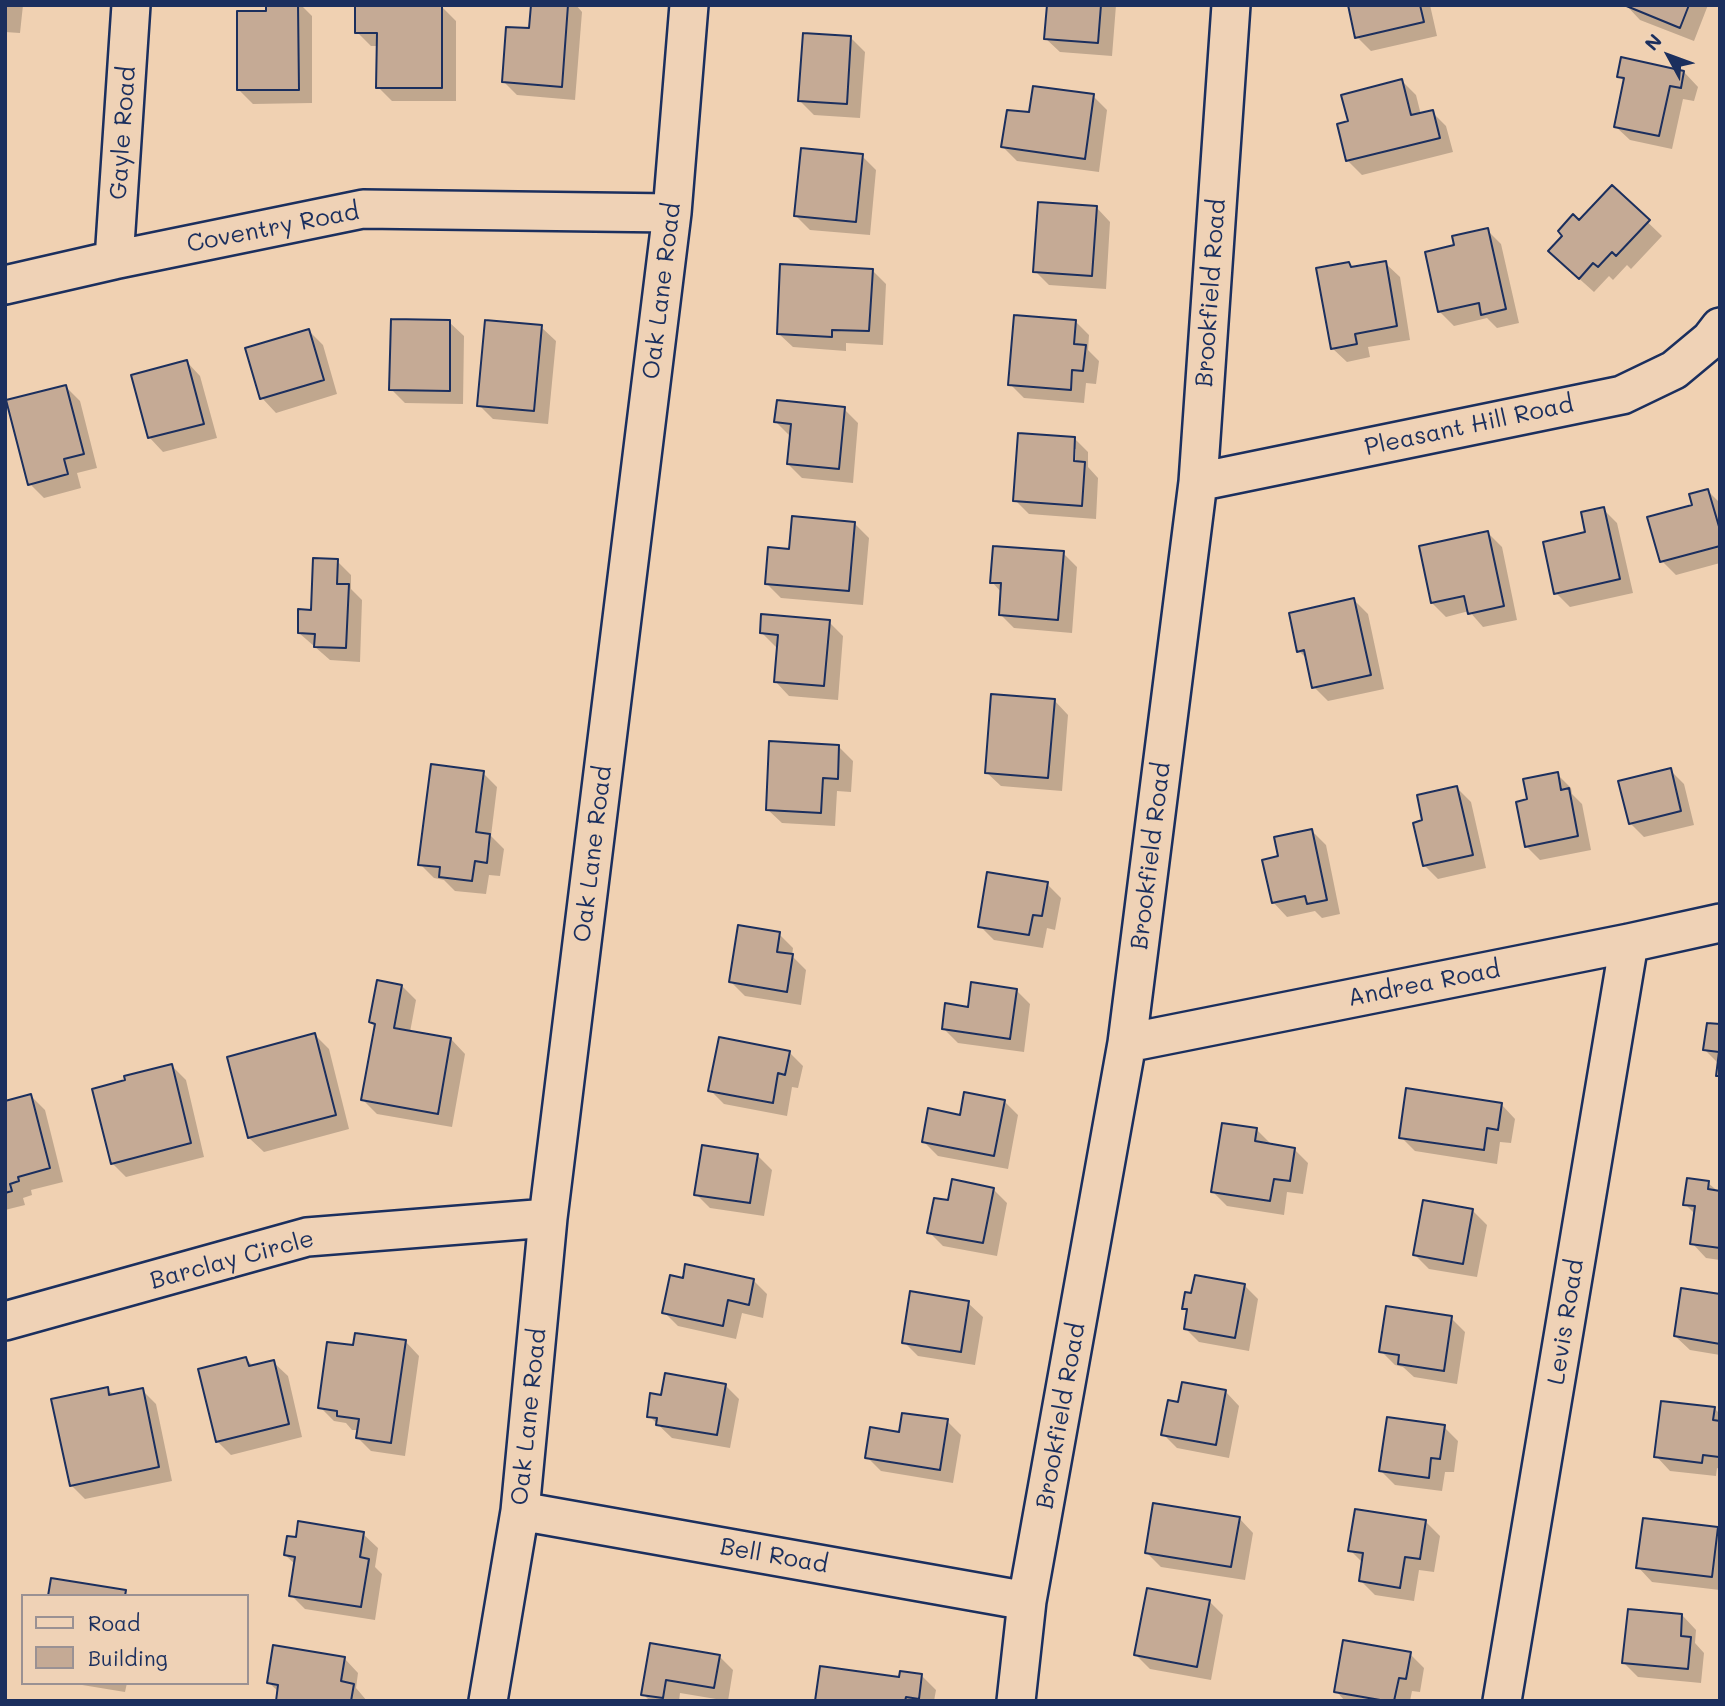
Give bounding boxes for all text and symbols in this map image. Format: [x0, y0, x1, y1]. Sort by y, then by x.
north arrow [1634, 21, 1704, 91]
text: N [1639, 28, 1667, 56]
street label: Gayle Road [104, 65, 142, 201]
street label: Coventry Road [184, 197, 362, 259]
street label: Brookfield Road [1190, 198, 1232, 388]
street label: Oak Lane Road [637, 201, 687, 381]
street label: Pleasant Hill Road [1362, 390, 1576, 462]
street label: Brookfield Road [1125, 761, 1177, 951]
street label: Oak Lane Road [568, 764, 618, 944]
street label: Andrea Road [1345, 955, 1503, 1013]
street label: Barclay Circle [147, 1224, 317, 1296]
street label: Levis Road [1542, 1257, 1590, 1387]
street label: Brookfield Road [1030, 1321, 1092, 1511]
street label: Oak Lane Road [505, 1327, 553, 1507]
street label: Bell Road [718, 1532, 830, 1580]
legend [21, 1594, 248, 1685]
text: Road [88, 1609, 140, 1636]
text: Building [88, 1644, 168, 1671]

